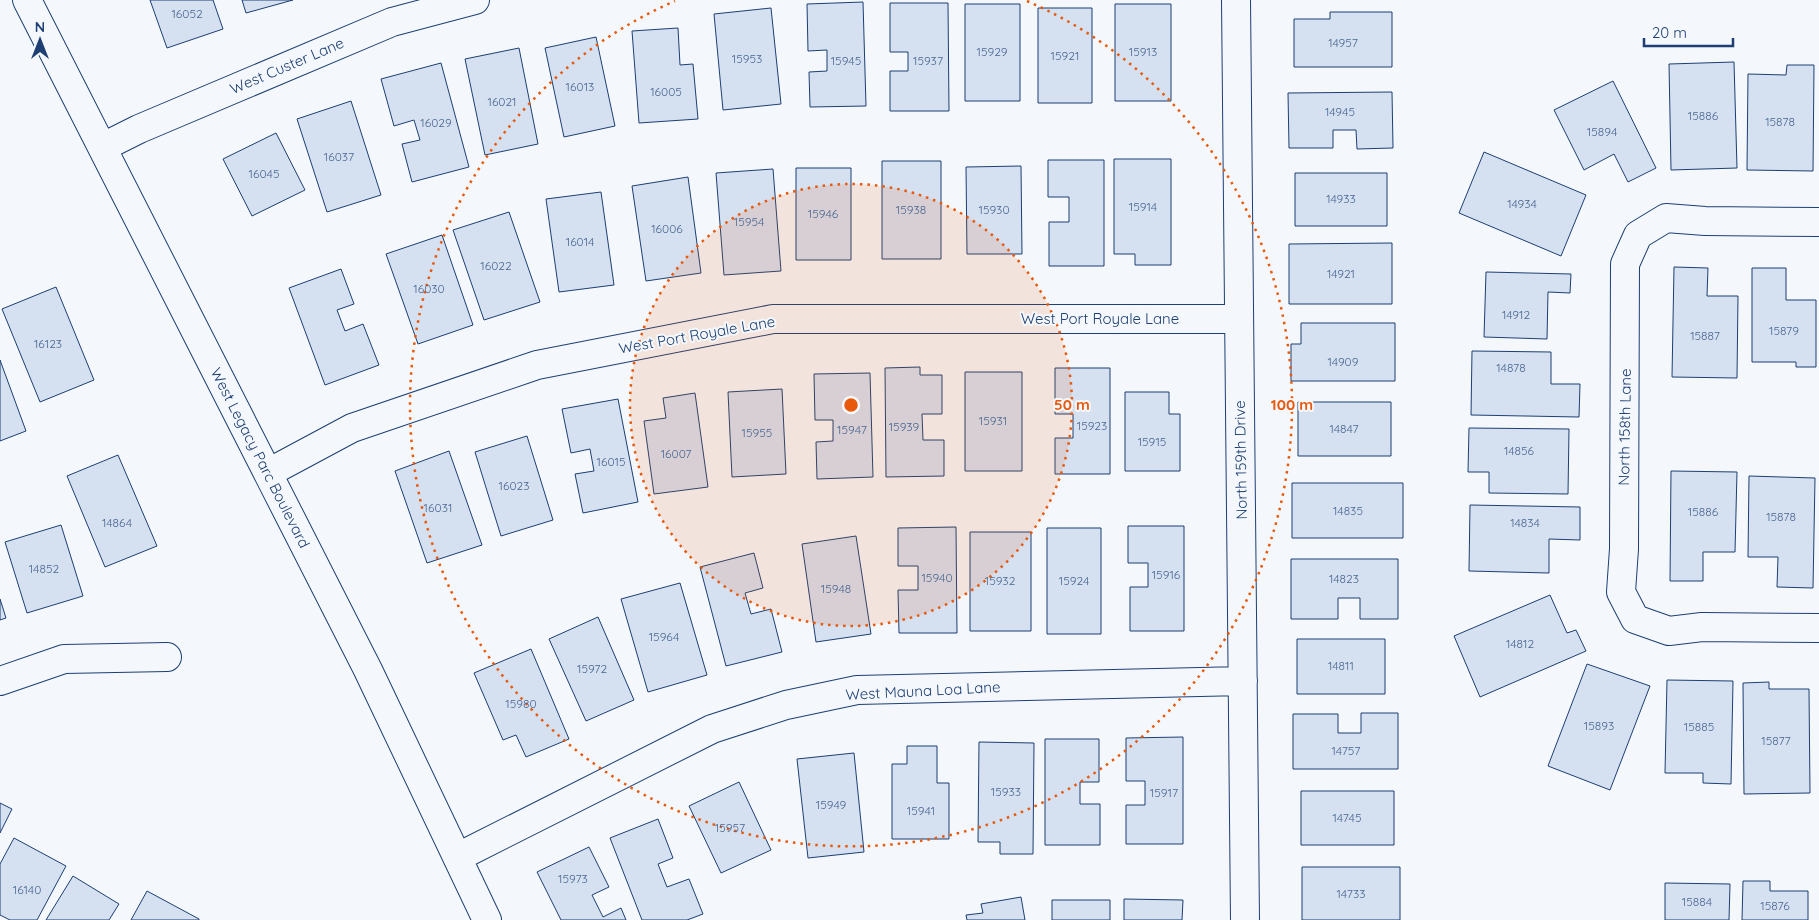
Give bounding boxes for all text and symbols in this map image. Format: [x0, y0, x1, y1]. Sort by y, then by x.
house number: 16052 [171, 6, 203, 21]
north arrow [15, 15, 65, 65]
scale bar [1644, 15, 1733, 47]
text: N [35, 18, 45, 36]
text: 20 m [1652, 23, 1687, 42]
street label: West Custer Lane [227, 33, 347, 98]
house number: 14957 [1328, 35, 1358, 50]
house number: 15929 [976, 44, 1008, 59]
house number: 15913 [1129, 44, 1157, 59]
house number: 15921 [1051, 48, 1079, 63]
house number: 15953 [732, 51, 762, 66]
house number: 15945 [831, 53, 861, 68]
house number: 15937 [913, 53, 943, 68]
house number: 16013 [566, 79, 594, 94]
house number: 16005 [650, 84, 682, 99]
house number: 16021 [487, 94, 517, 109]
house number: 14945 [1325, 104, 1355, 119]
house number: 15886 [1688, 108, 1719, 123]
house number: 15878 [1765, 114, 1795, 129]
house number: 16029 [420, 115, 452, 130]
house number: 15894 [1587, 124, 1617, 139]
house number: 16037 [324, 149, 354, 164]
house number: 16045 [249, 166, 280, 181]
house number: 14933 [1326, 191, 1356, 206]
house number: 14934 [1507, 196, 1537, 211]
house number: 15914 [1129, 199, 1157, 214]
house number: 15938 [896, 202, 926, 217]
house number: 15930 [978, 202, 1010, 217]
house number: 15946 [808, 206, 839, 221]
house number: 15954 [734, 214, 764, 229]
house number: 16006 [651, 221, 683, 236]
house number: 16014 [566, 234, 594, 249]
house number: 16022 [480, 258, 512, 273]
house number: 14921 [1327, 266, 1355, 281]
house number: 16030 [413, 281, 445, 296]
house number: 14912 [1502, 307, 1530, 322]
street label: West Port Royale Lane [1021, 309, 1179, 328]
street label: West Port Royale Lane [617, 311, 777, 358]
house number: 15879 [1769, 323, 1799, 338]
house number: 15887 [1690, 328, 1720, 343]
house number: 16123 [34, 336, 62, 351]
house number: 14909 [1328, 354, 1359, 369]
house number: 14878 [1496, 360, 1526, 375]
street label: West Legacy Parc Boulevard [207, 364, 314, 551]
street label: North 158th Lane [1614, 368, 1635, 486]
text: 50 m [1054, 395, 1090, 414]
text: 100 m [1271, 395, 1313, 414]
centre of rings [842, 396, 860, 414]
street label: North 159th Drive [1230, 400, 1251, 520]
house number: 15931 [979, 413, 1007, 428]
house number: 15923 [1077, 418, 1107, 433]
house number: 15939 [889, 419, 920, 434]
house number: 14847 [1329, 421, 1359, 436]
house number: 15947 [837, 422, 867, 437]
house number: 15955 [742, 425, 772, 440]
house number: 15915 [1138, 434, 1166, 449]
house number: 14856 [1504, 443, 1535, 458]
house number: 16007 [661, 446, 691, 461]
house number: 16015 [596, 454, 626, 469]
house number: 16023 [499, 478, 529, 493]
house number: 16031 [424, 500, 452, 515]
house number: 14835 [1333, 503, 1363, 518]
house number: 15886 [1688, 504, 1719, 519]
house number: 15878 [1766, 509, 1796, 524]
house number: 14864 [102, 515, 132, 530]
house number: 14834 [1510, 515, 1540, 530]
house number: 14852 [29, 561, 59, 576]
house number: 15916 [1152, 567, 1181, 582]
house number: 15940 [921, 570, 953, 585]
house number: 14823 [1329, 571, 1359, 586]
house number: 15932 [985, 573, 1016, 588]
house number: 15924 [1059, 573, 1089, 588]
house number: 15948 [821, 581, 851, 596]
house number: 15964 [649, 629, 679, 644]
house number: 14812 [1506, 636, 1534, 651]
house number: 14811 [1328, 658, 1354, 673]
house number: 15972 [577, 661, 607, 676]
street label: West Mauna Loa Lane [845, 677, 1001, 704]
house number: 15980 [505, 696, 537, 711]
house number: 15893 [1584, 718, 1614, 733]
house number: 15885 [1684, 719, 1714, 734]
house number: 15877 [1761, 733, 1791, 748]
house number: 14757 [1331, 743, 1361, 758]
house number: 15933 [991, 784, 1021, 799]
house number: 15917 [1150, 785, 1178, 800]
house number: 15949 [816, 797, 847, 812]
house number: 15941 [907, 803, 935, 818]
house number: 14745 [1333, 810, 1361, 825]
house number: 15957 [715, 820, 745, 835]
house number: 15973 [558, 871, 588, 886]
house number: 16140 [13, 882, 41, 897]
house number: 14733 [1337, 886, 1365, 901]
house number: 15884 [1682, 894, 1712, 909]
house number: 15876 [1760, 898, 1790, 913]

